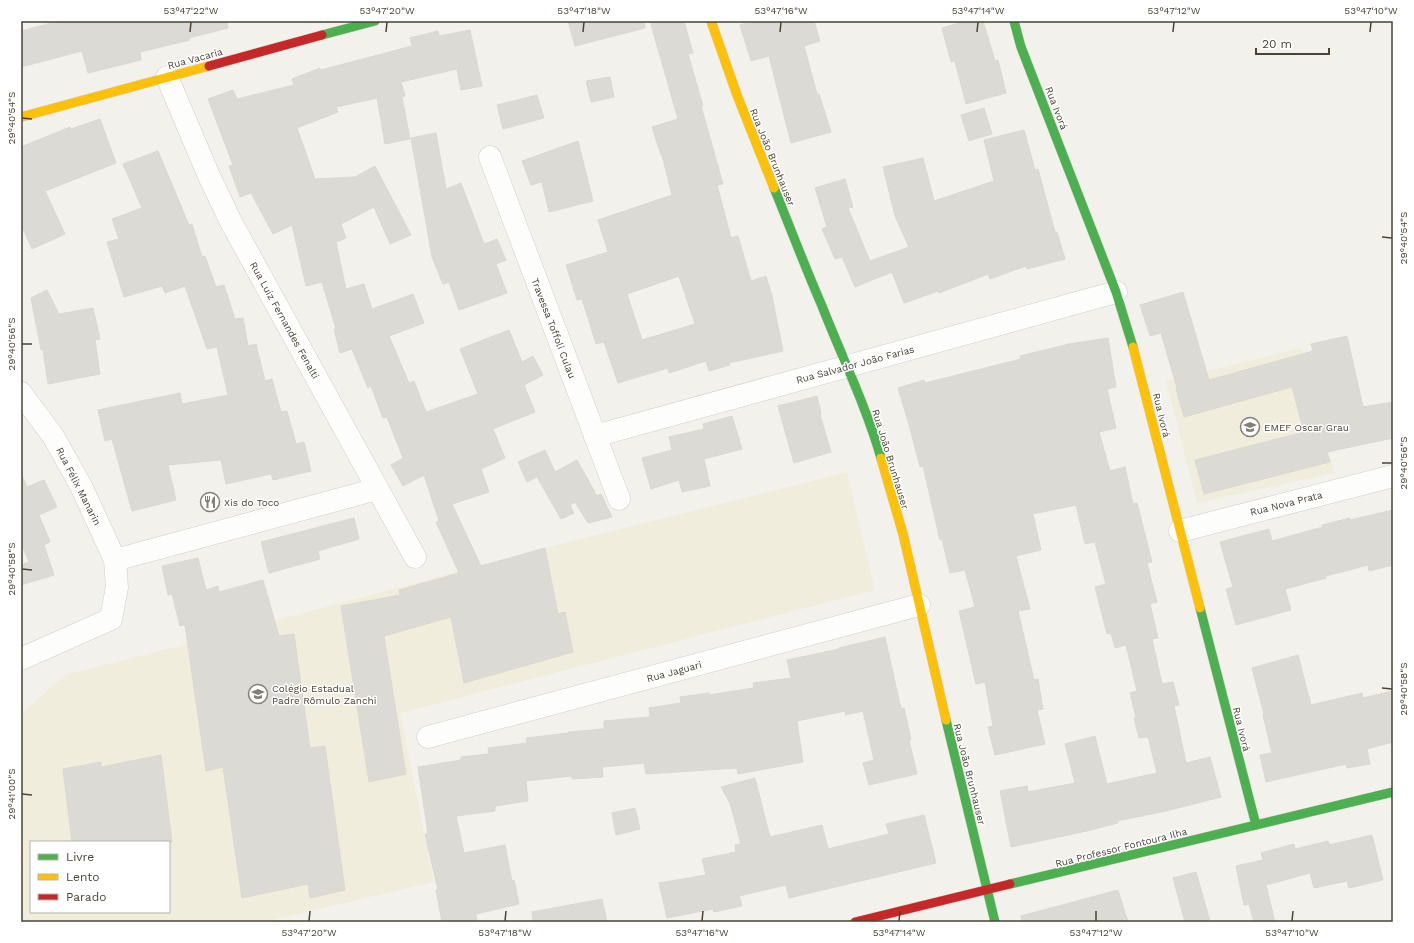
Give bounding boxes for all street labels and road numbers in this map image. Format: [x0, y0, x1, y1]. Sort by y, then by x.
street label: Rua Vacaria [166, 46, 224, 71]
street label: Rua Ivorá [1043, 85, 1070, 132]
street label: Rua João Brunhauser [748, 107, 797, 207]
street label: Rua Luiz Fernandes Fenalti [248, 260, 321, 381]
street label: Travessa Toffoli Culau [529, 277, 578, 380]
street label: Rua Salvador João Farias [795, 343, 915, 386]
street label: Rua Ivorá [1151, 392, 1172, 439]
street label: Rua João Brunhauser [870, 408, 911, 511]
street label: Rua Félix Manarin [54, 445, 103, 527]
street label: Rua Nova Prata [1249, 489, 1324, 518]
street label: Rua Jaguari [645, 659, 703, 684]
street label: Rua Ivorá [1231, 706, 1252, 753]
street label: Rua João Brunhauser [952, 722, 987, 826]
street label: Rua Professor Fontoura Ilha [1054, 826, 1188, 869]

